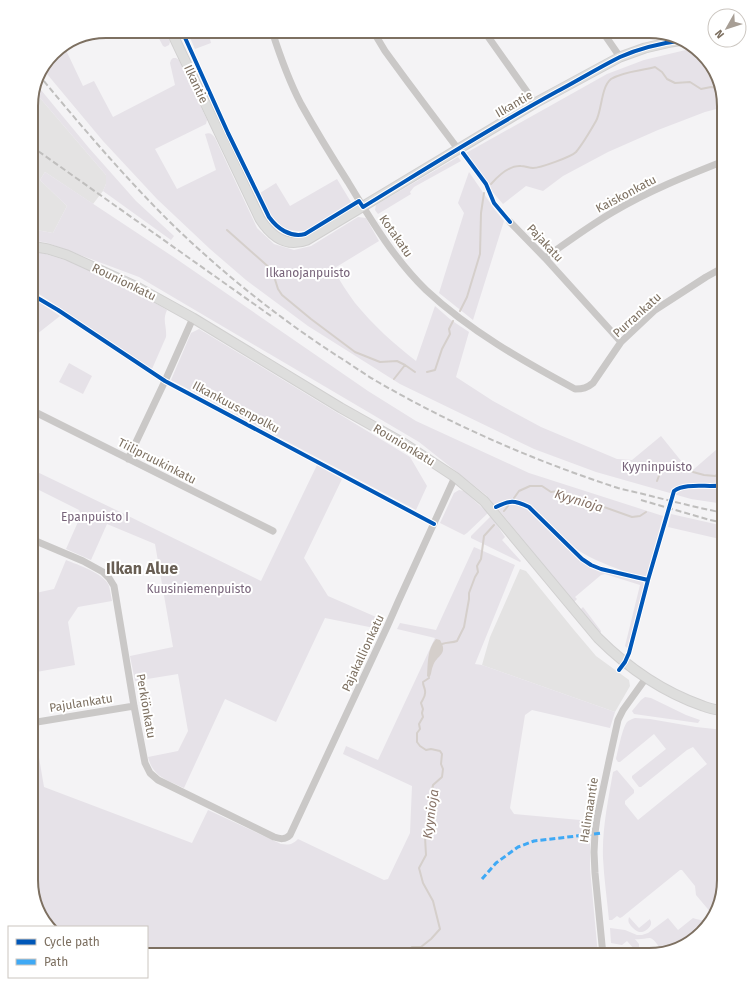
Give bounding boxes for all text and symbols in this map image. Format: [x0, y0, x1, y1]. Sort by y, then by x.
north arrow [707, 8, 747, 48]
text: N [712, 27, 727, 41]
street label: Ilkantie [181, 63, 211, 105]
street label: Ilkantie [493, 88, 535, 120]
street label: Kaiskonkatu [593, 172, 659, 216]
street label: Kotakatu [376, 212, 416, 260]
street label: Pajakatu [524, 221, 566, 265]
street label: Rounionkatu [90, 261, 158, 303]
park label: Ilkanojanpuisto [266, 266, 350, 280]
street label: Purrankatu [610, 290, 664, 340]
street label: Ilkankuusenpolku [190, 378, 282, 436]
street label: Rounionkatu [371, 421, 437, 469]
street label: Tiilipruukinkatu [116, 435, 198, 487]
park label: Kyyninpuisto [622, 460, 692, 474]
water label: Kyynioja [553, 486, 605, 515]
park label: Epanpuisto I [61, 510, 129, 524]
district label: Ilkan Alue [106, 559, 178, 578]
park label: Kuusiniemenpuisto [147, 582, 252, 596]
street label: Pajakallionkatu [339, 612, 387, 694]
street label: Perkiönkatu [133, 673, 159, 739]
street label: Pajulankatu [48, 691, 114, 715]
street label: Halimaantie [577, 776, 601, 844]
water label: Kyynioja [420, 788, 441, 840]
legend [8, 926, 148, 978]
text: Cycle path [44, 935, 100, 949]
text: Path [44, 955, 68, 969]

